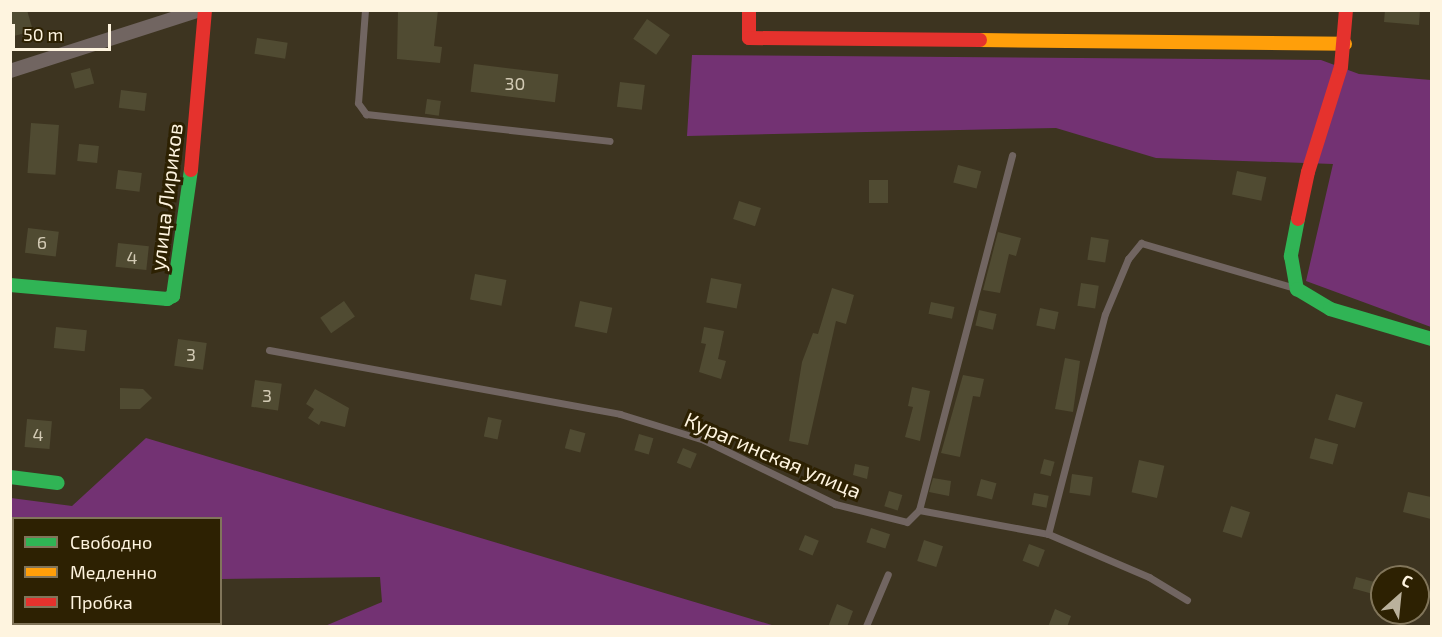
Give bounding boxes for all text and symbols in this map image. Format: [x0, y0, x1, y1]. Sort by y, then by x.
scale bar [15, 12, 114, 50]
text: 50 m [23, 23, 63, 45]
house number: 30 [505, 72, 525, 94]
street label: улица Лириков [144, 122, 188, 272]
house number: 6 [37, 231, 47, 253]
house number: 4 [126, 246, 138, 268]
house number: 3 [186, 343, 196, 365]
house number: 3 [262, 384, 272, 406]
street label: Курагинская улица [681, 406, 865, 504]
house number: 4 [32, 423, 44, 445]
legend [12, 517, 222, 625]
text: Свободно [70, 531, 152, 553]
text: Медленно [70, 561, 157, 583]
north arrow [1370, 565, 1430, 625]
text: С [1399, 570, 1416, 591]
text: Пробка [70, 591, 133, 613]

